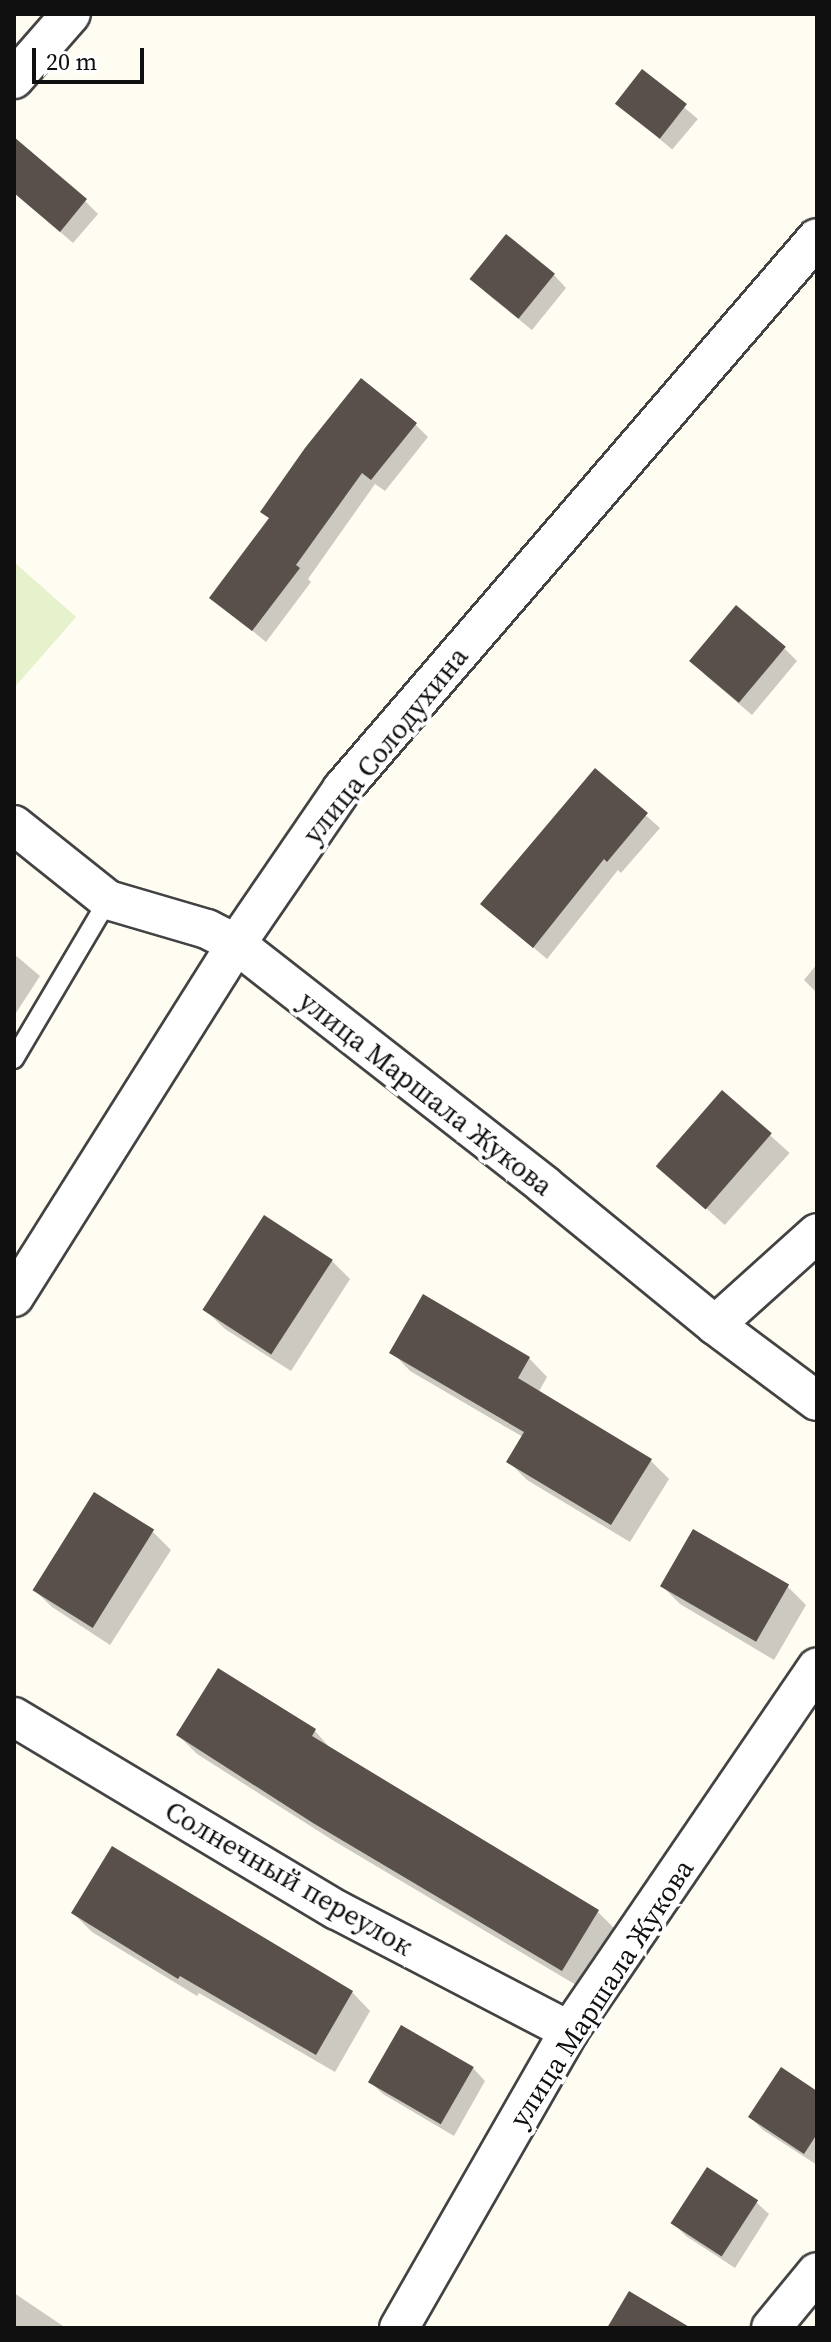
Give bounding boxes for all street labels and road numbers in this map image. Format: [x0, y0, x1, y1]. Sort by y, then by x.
street label: улица Солодухина [295, 640, 475, 850]
street label: улица Маршала Жукова [292, 983, 560, 1203]
street label: Солнечный переулок [159, 1793, 419, 1963]
street label: улица Маршала Жукова [502, 1853, 700, 2133]

